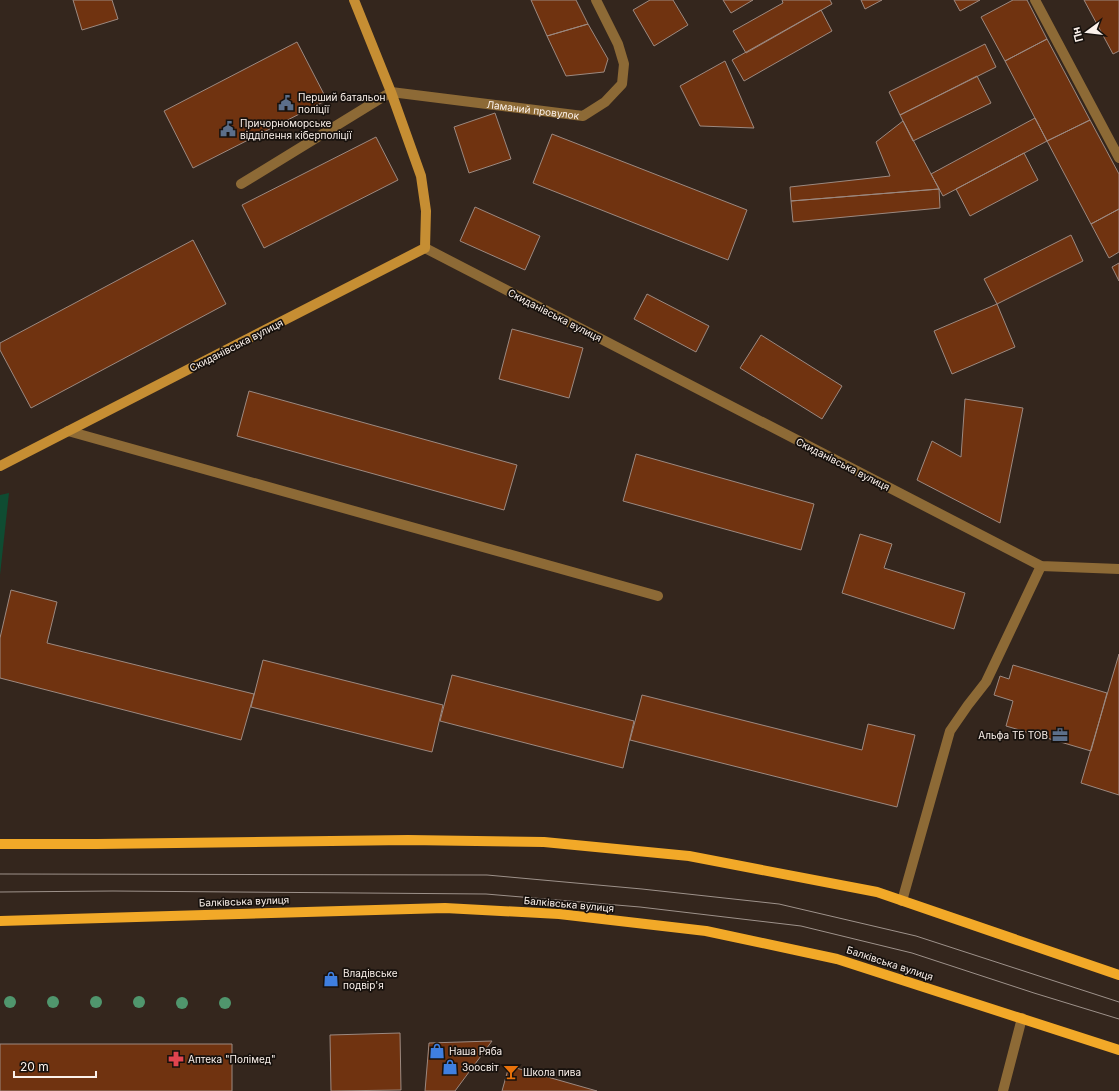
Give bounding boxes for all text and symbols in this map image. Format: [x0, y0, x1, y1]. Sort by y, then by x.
north arrow [1067, 12, 1107, 52]
text: Пн [1069, 25, 1086, 44]
place label: Перший батальон поліції [298, 91, 385, 115]
public building icon: Перший батальон поліції [277, 94, 295, 112]
street label: Ламаний провулок [486, 98, 580, 122]
place label: Причорноморське відділення кіберполіції [240, 117, 352, 141]
public building icon: Причорноморське відділення кіберполіції [219, 120, 237, 138]
street label: Скиданівська вулиця [506, 286, 604, 344]
street label: Скиданівська вулиця [187, 316, 285, 374]
street label: Скиданівська вулиця [794, 435, 892, 493]
office icon: Альфа ТБ ТОВ [1051, 726, 1069, 744]
place label: Альфа ТБ ТОВ [978, 729, 1048, 741]
street label: Балківська вулиця [199, 893, 289, 909]
street label: Балківська вулиця [523, 894, 615, 914]
street label: Балківська вулиця [845, 943, 935, 983]
place label: Владiвське подвiр'я [343, 967, 398, 991]
shop icon: Владiвське подвiр'я [322, 970, 340, 988]
shop icon: Наша Ряба [428, 1042, 446, 1060]
place label: Наша Ряба [449, 1045, 502, 1057]
pharmacy icon: Аптека "Полімед" [167, 1050, 185, 1068]
scale bar [14, 1053, 96, 1079]
place label: Аптека "Полімед" [188, 1053, 276, 1065]
shop icon: Зоосвіт [441, 1058, 459, 1076]
text: 20 m [20, 1059, 49, 1074]
place label: Зоосвіт [462, 1061, 499, 1073]
bar icon: Школа пива [502, 1063, 520, 1081]
place label: Школа пива [523, 1066, 581, 1078]

